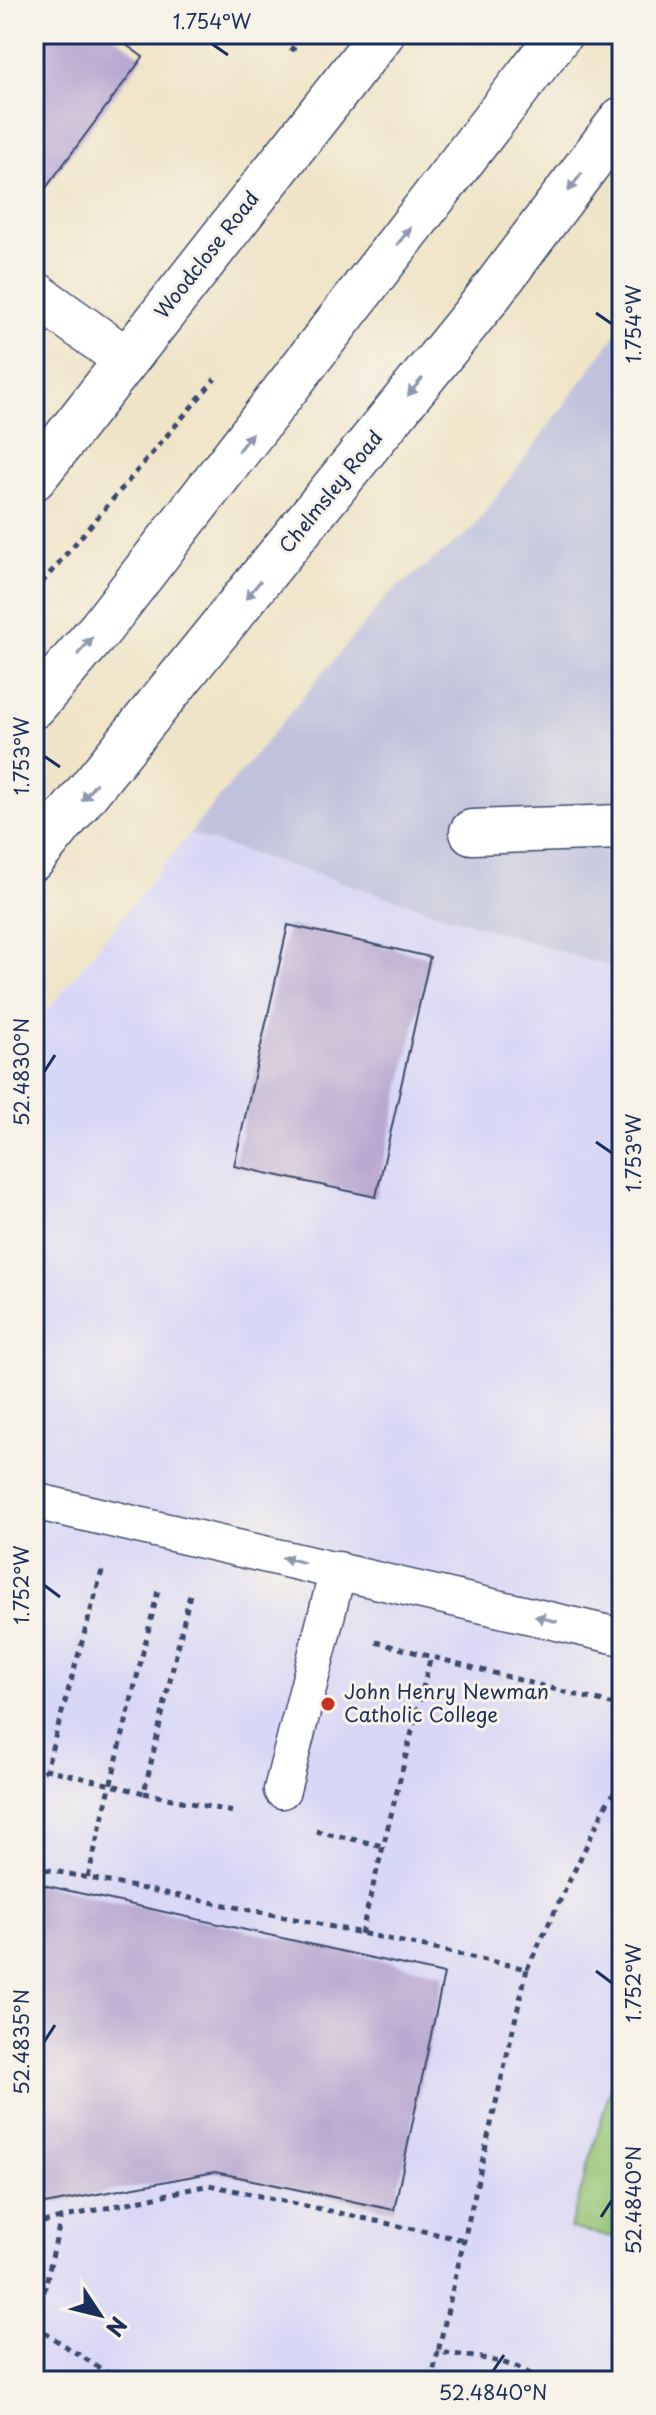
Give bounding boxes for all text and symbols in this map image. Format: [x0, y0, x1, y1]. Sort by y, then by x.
text: 1.754°W [173, 6, 252, 36]
one-way arrow [567, 171, 583, 192]
street label: Woodclose Road [147, 184, 266, 325]
one-way arrow [396, 226, 412, 246]
text: 1.754°W [618, 284, 648, 363]
one-way arrow [408, 377, 424, 397]
street label: Chelmsley Road [271, 423, 389, 559]
one-way arrow [236, 432, 253, 452]
one-way arrow [245, 580, 261, 600]
one-way arrow [76, 637, 93, 657]
text: 1.753°W [6, 716, 36, 795]
one-way arrow [81, 781, 98, 801]
text: 52.4830°N [6, 1018, 36, 1126]
text: 1.753°W [618, 1113, 648, 1192]
text: 1.752°W [6, 1545, 36, 1624]
one-way arrow [280, 1553, 305, 1566]
one-way arrow [534, 1612, 559, 1625]
place label: John Henry Newman Catholic College [344, 1676, 549, 1729]
marker: John Henry Newman Catholic College [319, 1695, 337, 1713]
text: 1.752°W [618, 1943, 648, 2022]
text: 52.4835°N [6, 1989, 36, 2095]
text: 52.4840°N [618, 2146, 648, 2254]
north arrow [60, 2275, 140, 2355]
text: N [99, 2311, 136, 2344]
text: 52.4840°N [439, 2377, 547, 2407]

